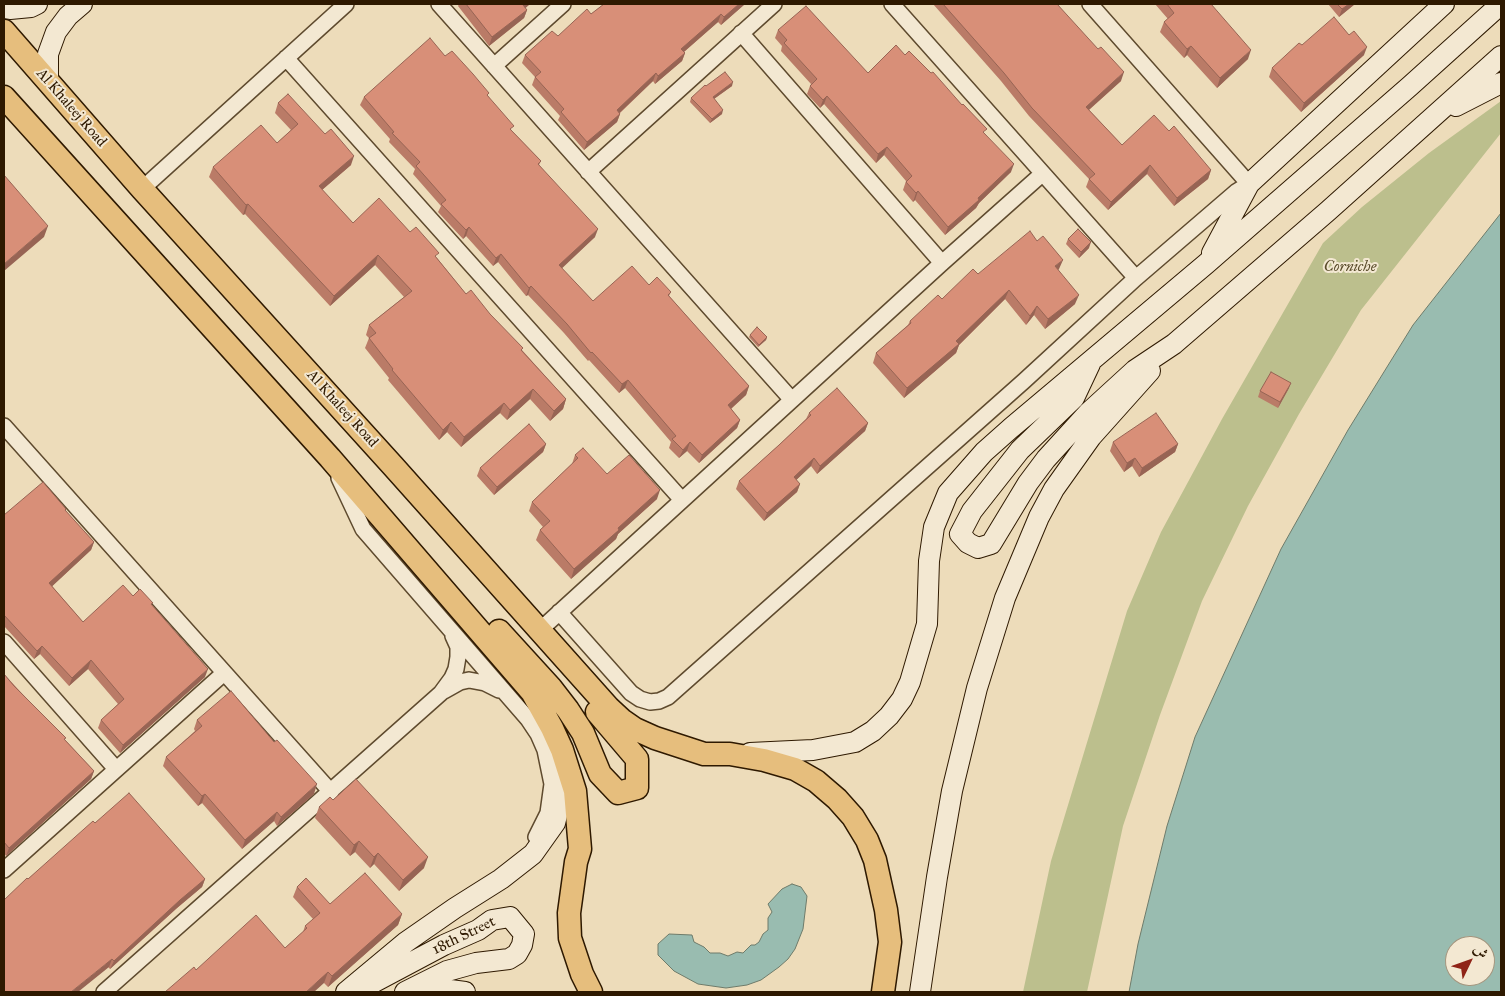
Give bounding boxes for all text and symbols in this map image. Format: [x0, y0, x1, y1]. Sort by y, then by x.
street label: Al Khaleej Road [32, 65, 110, 151]
park label: Corniche [1324, 258, 1376, 276]
street label: Al Khaleej Road [303, 367, 381, 451]
street label: 18th Street [429, 913, 499, 959]
north arrow [1445, 936, 1495, 986]
text: ش [1470, 940, 1492, 962]

